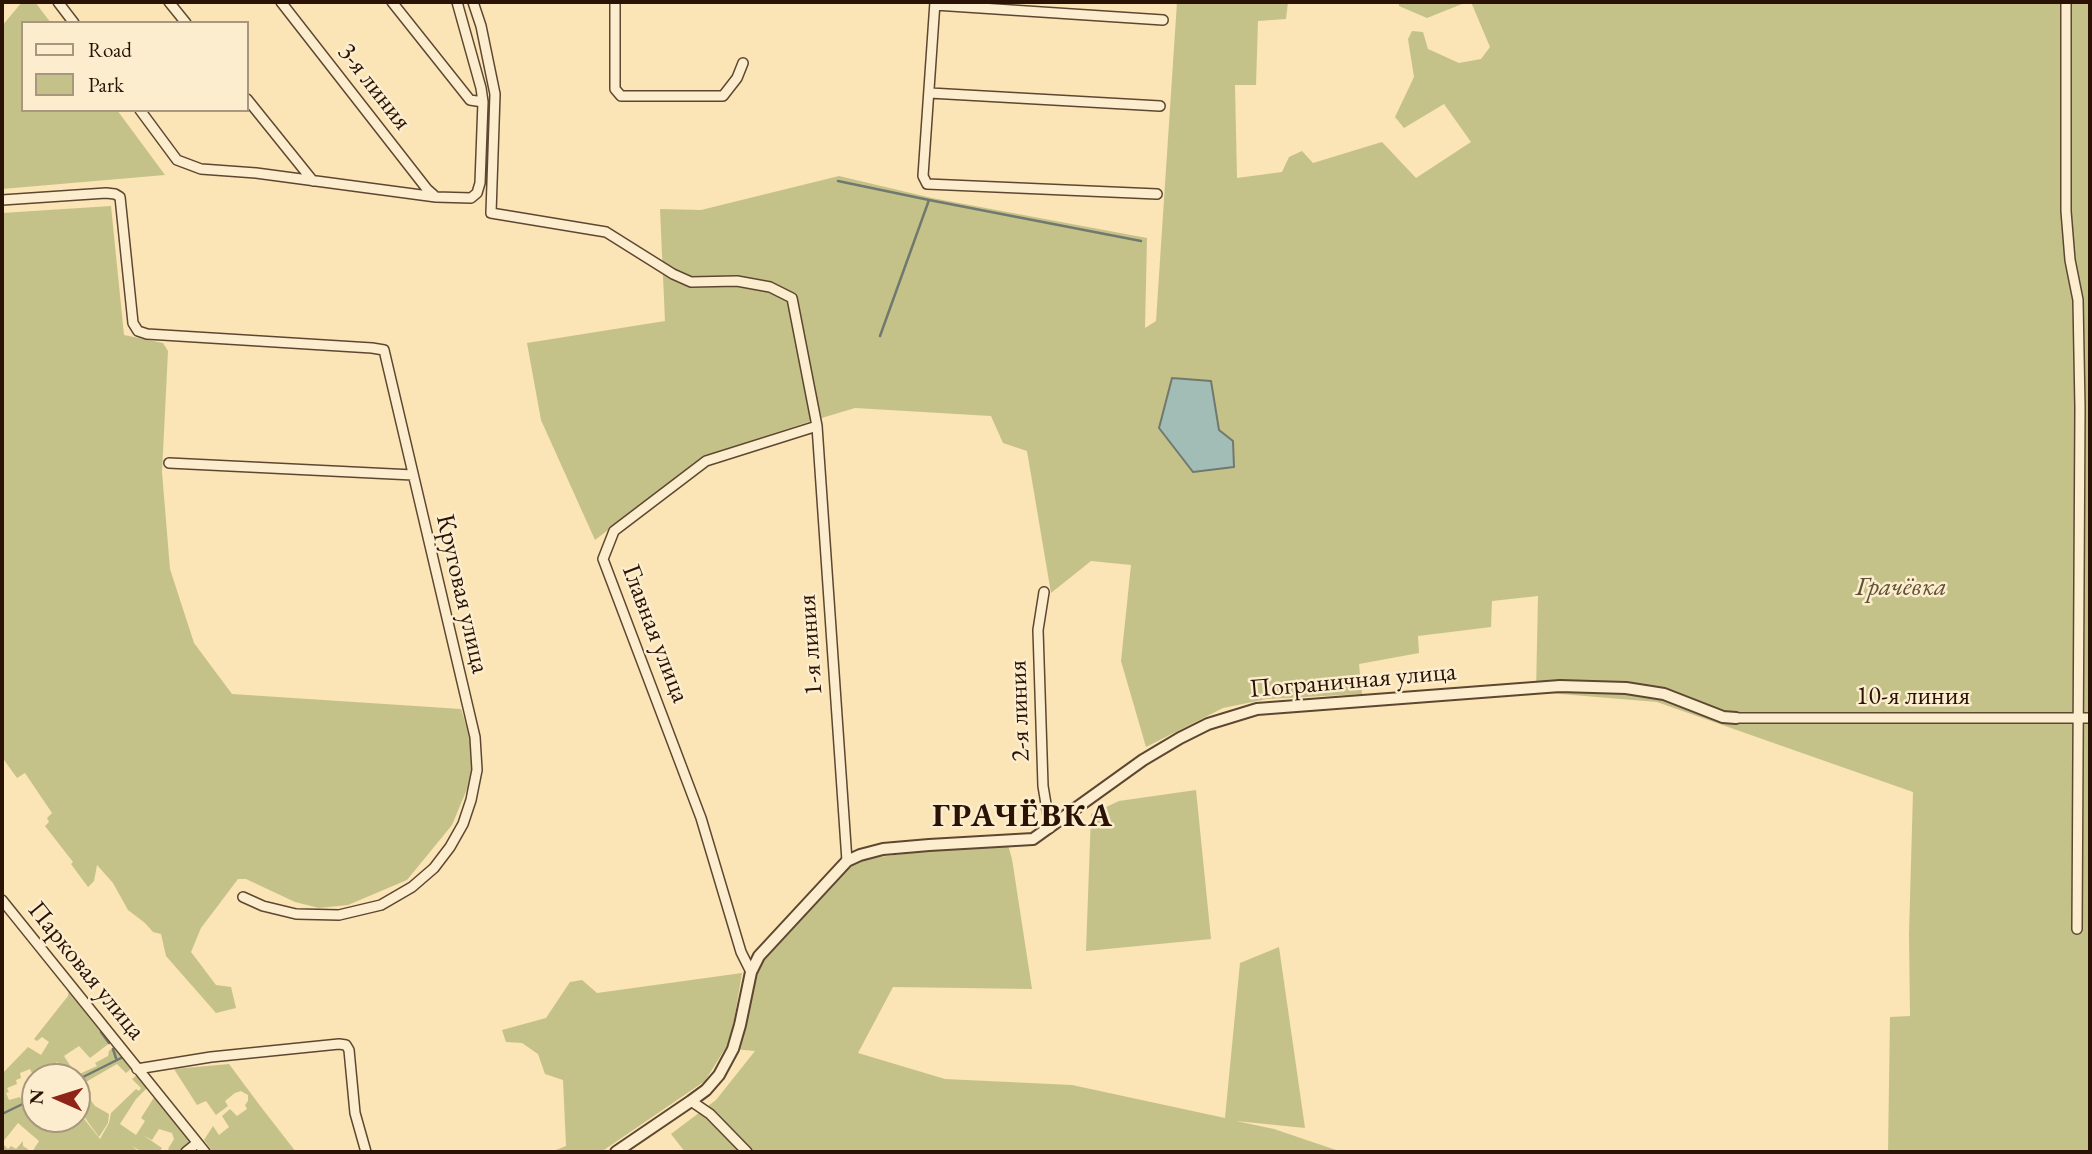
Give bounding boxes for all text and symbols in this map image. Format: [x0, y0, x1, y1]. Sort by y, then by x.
legend [21, 21, 248, 112]
text: Road [88, 36, 132, 63]
street label: 3-я линия [330, 37, 418, 137]
text: Park [88, 71, 124, 98]
street label: Круговая улица [429, 511, 495, 677]
street label: Главная улица [614, 561, 696, 707]
park label: Грачёвка [1855, 572, 1947, 604]
street label: 1-я линия [792, 593, 830, 697]
street label: Пограничная улица [1248, 656, 1458, 706]
street label: 2-я линия [1003, 660, 1037, 762]
street label: 10-я линия [1856, 681, 1970, 713]
district label: ГРАЧЁВКА [933, 797, 1113, 837]
street label: Парковая улица [21, 895, 151, 1047]
north arrow [21, 1063, 91, 1133]
text: N [24, 1089, 49, 1105]

